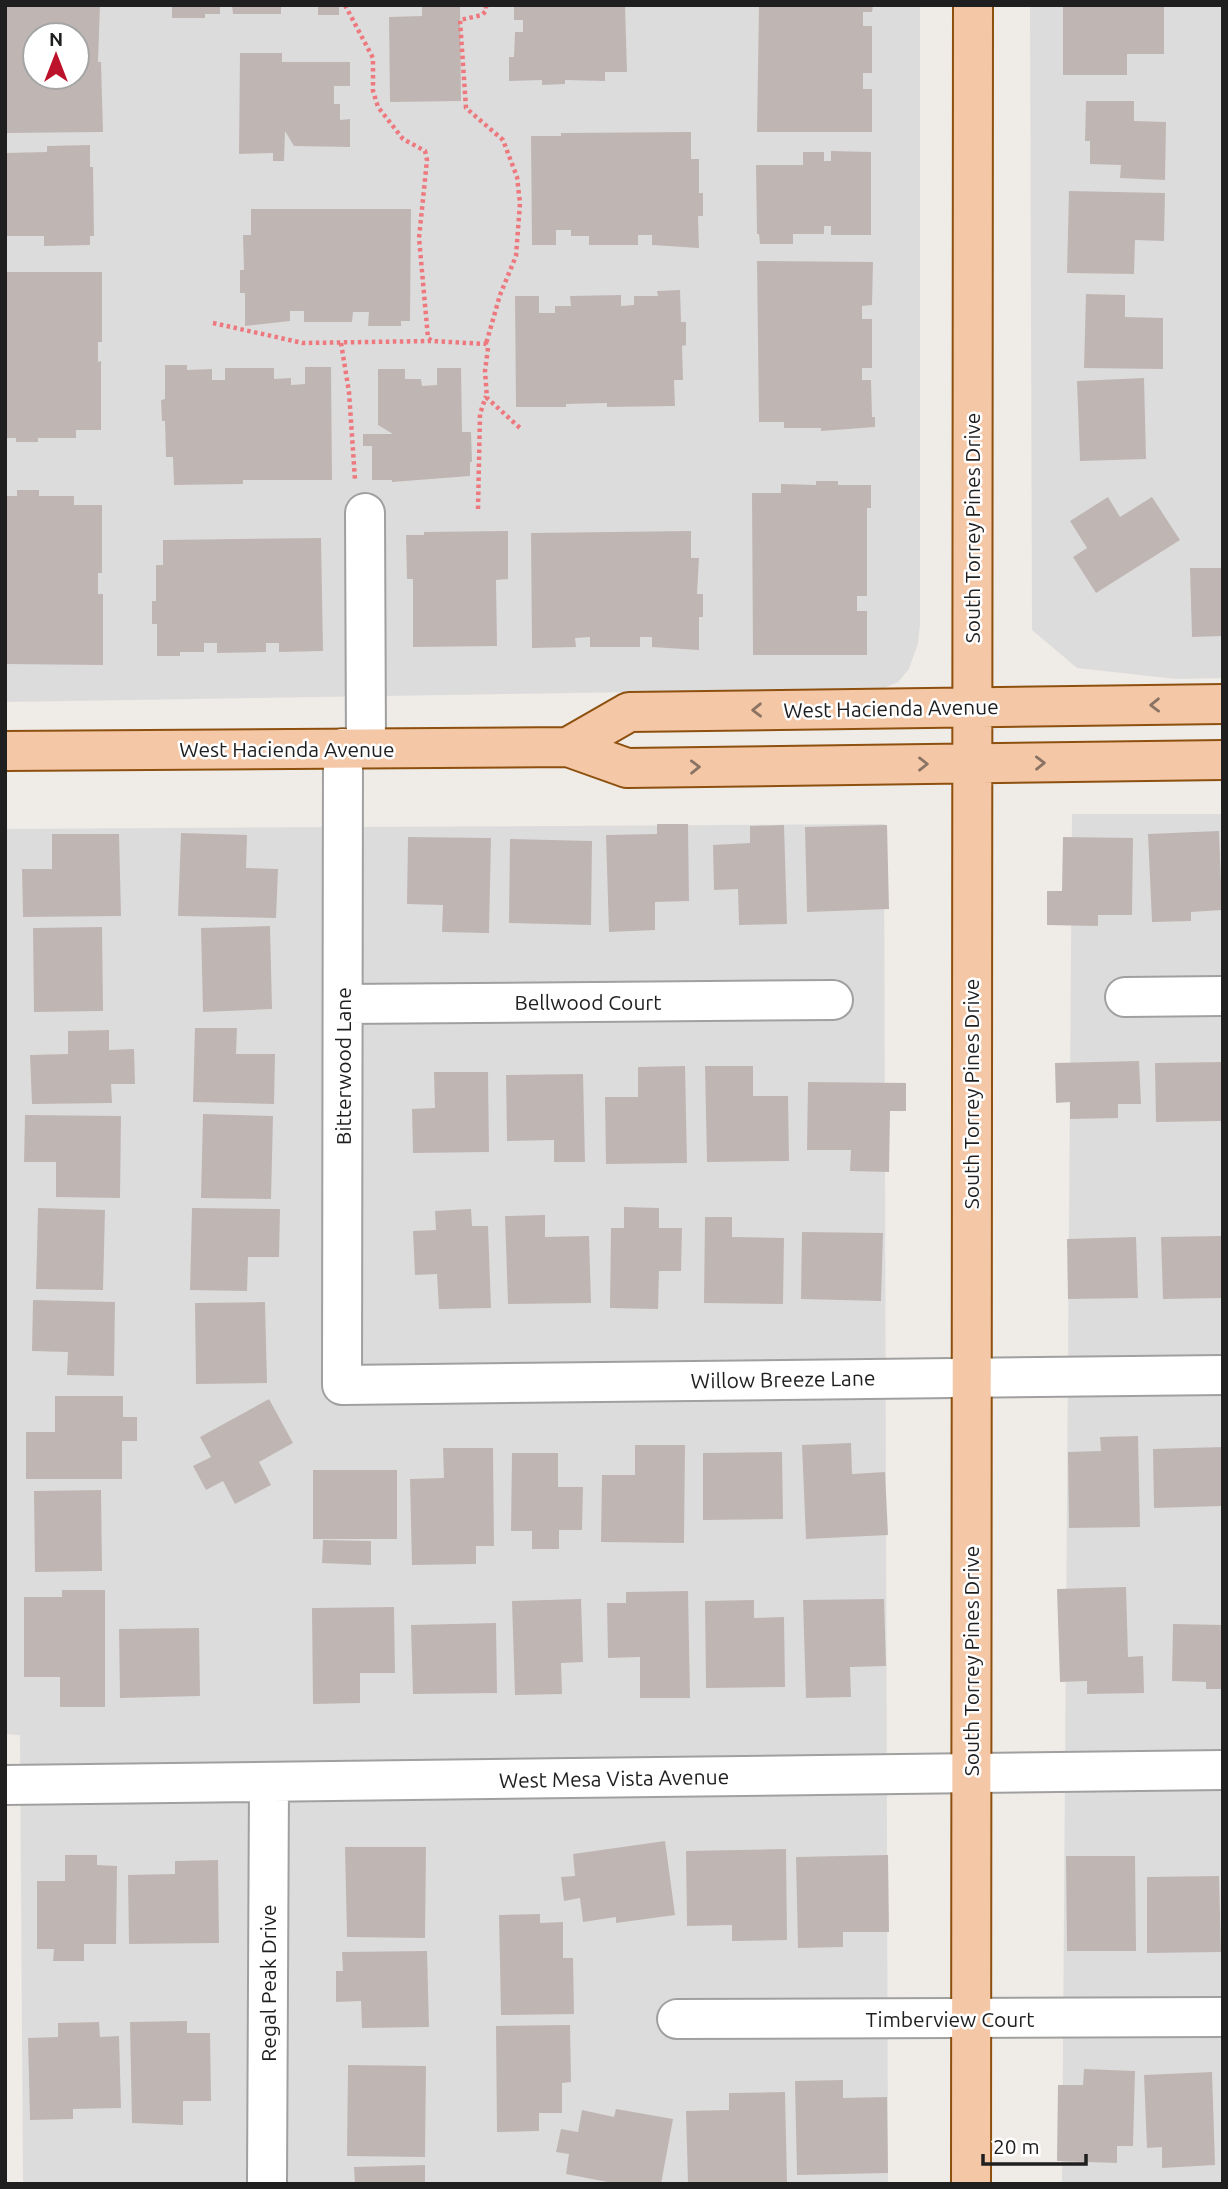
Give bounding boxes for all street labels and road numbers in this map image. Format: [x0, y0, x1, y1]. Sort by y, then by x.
street label: South Torrey Pines Drive [960, 413, 984, 643]
street label: West Hacienda Avenue [783, 694, 999, 722]
street label: West Hacienda Avenue [179, 737, 395, 761]
street label: South Torrey Pines Drive [959, 979, 983, 1209]
street label: Bitterwood Lane [331, 987, 355, 1145]
street label: Bellwood Court [514, 990, 662, 1014]
street label: Willow Breeze Lane [690, 1365, 876, 1393]
street label: South Torrey Pines Drive [959, 1546, 983, 1776]
street label: West Mesa Vista Avenue [499, 1764, 729, 1792]
street label: Regal Peak Drive [256, 1904, 280, 2062]
street label: Timberview Court [865, 2007, 1035, 2031]

